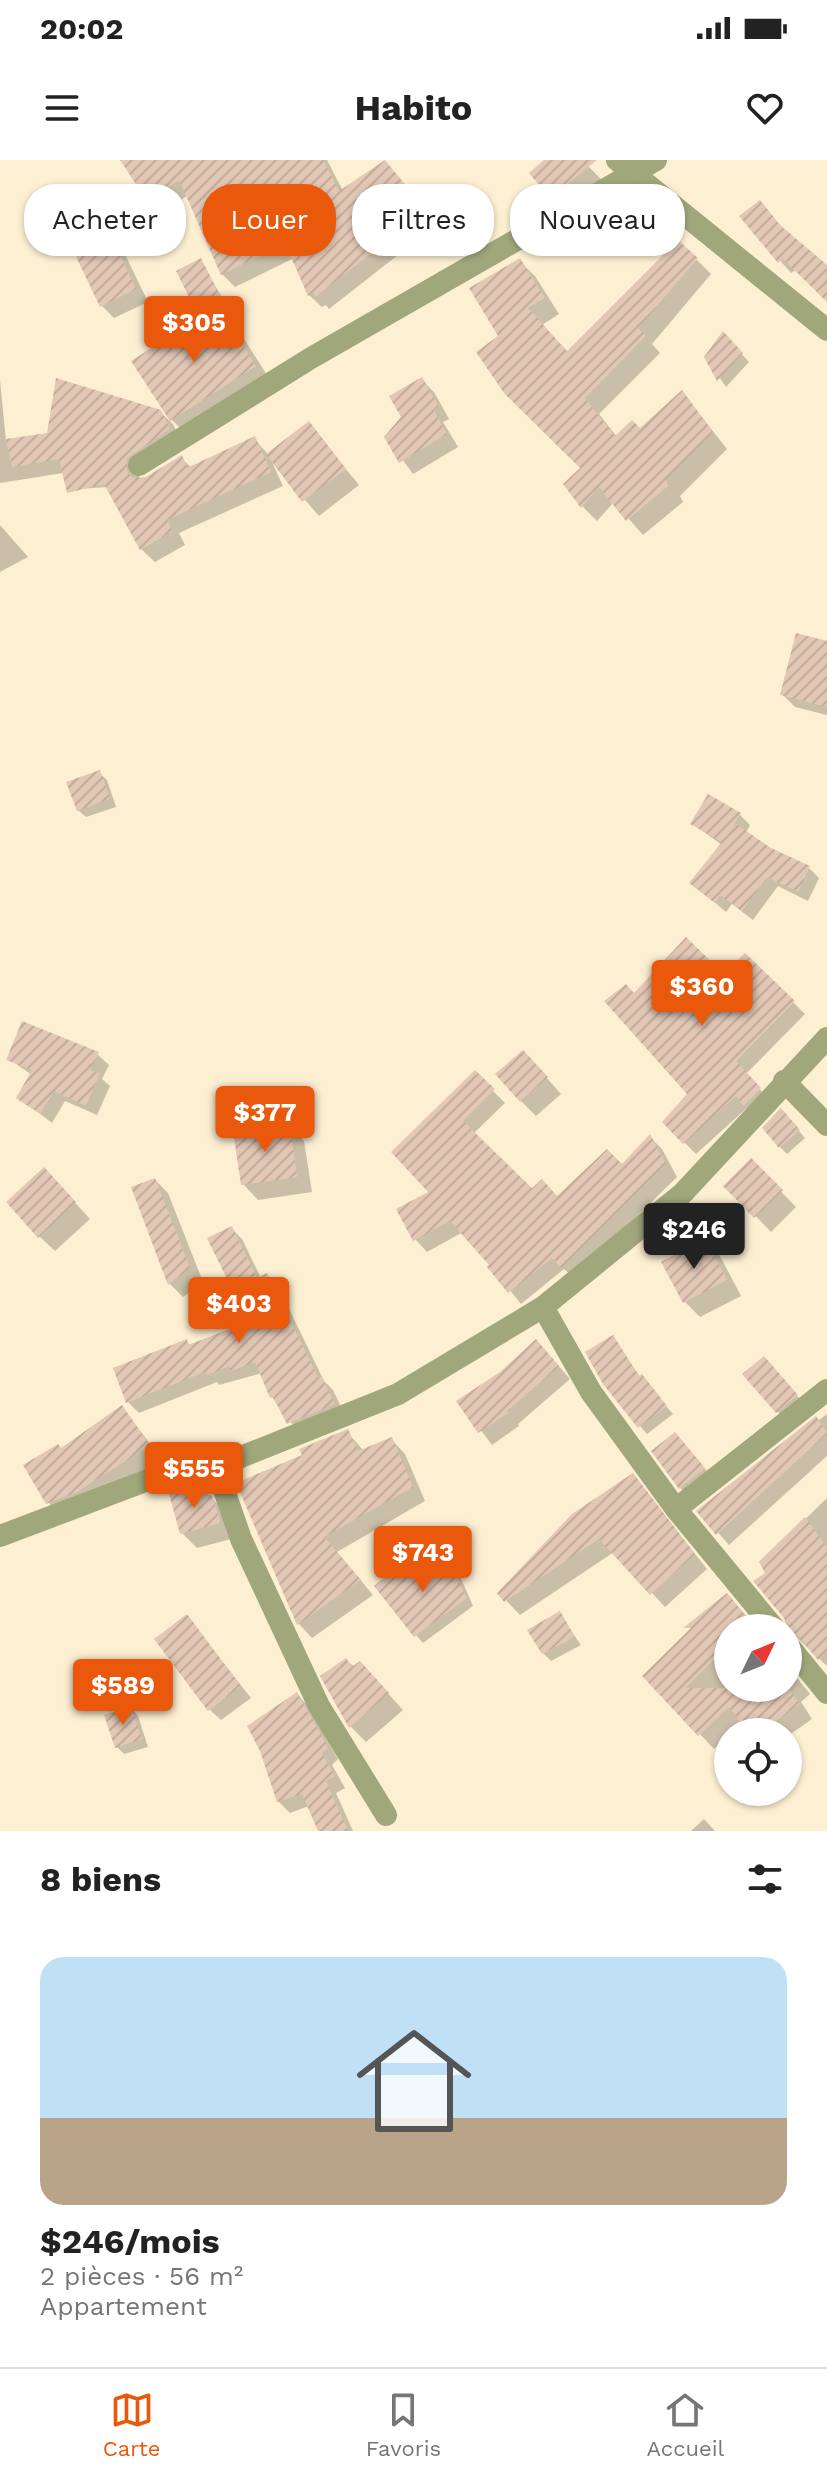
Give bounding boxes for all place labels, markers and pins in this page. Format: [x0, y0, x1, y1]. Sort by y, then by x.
pin: $305 [147, 296, 241, 364]
pin: $360 [655, 960, 749, 1028]
pin: $377 [218, 1086, 312, 1154]
pin: $246 [647, 1203, 741, 1271]
pin: $403 [192, 1277, 286, 1345]
pin: $555 [147, 1442, 241, 1510]
pin: $743 [376, 1526, 470, 1594]
pin: $589 [76, 1659, 170, 1727]

